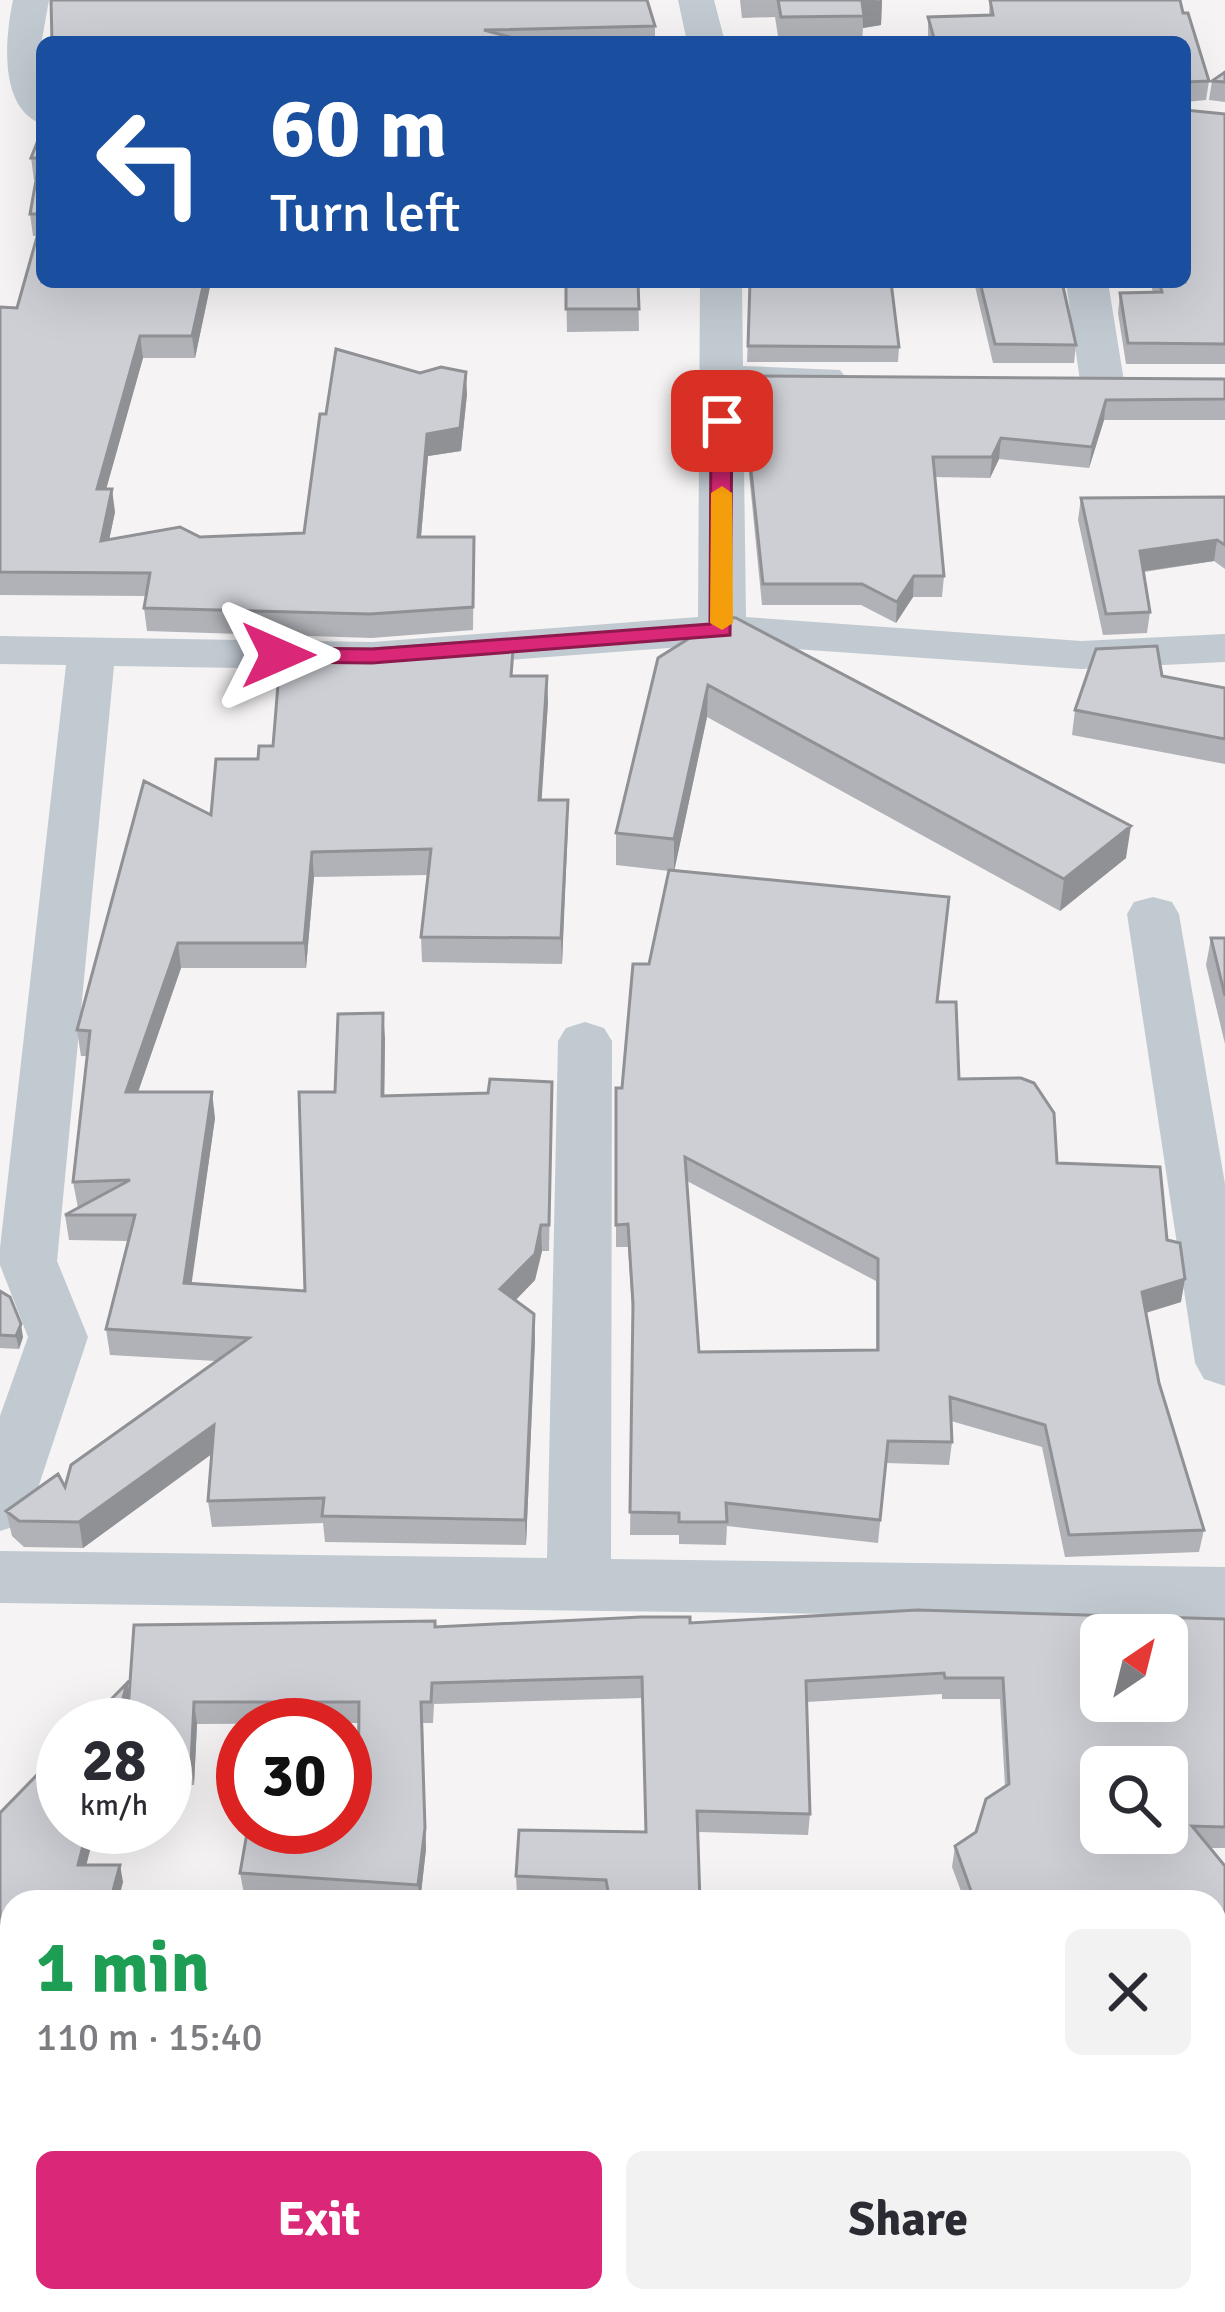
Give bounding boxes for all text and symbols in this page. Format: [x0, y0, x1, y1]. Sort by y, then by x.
text: 60 m [270, 77, 447, 181]
icon: left [72, 84, 228, 240]
text: Turn left [270, 180, 460, 247]
pin [671, 370, 773, 472]
icon: arrive [689, 388, 755, 454]
position arrow [215, 592, 341, 718]
north arrow [1080, 1614, 1188, 1722]
map controls [1080, 1614, 1188, 1854]
speed limit sign: 30 [216, 1698, 372, 1854]
text: 28 [82, 1724, 146, 1798]
button: search [1080, 1746, 1188, 1854]
text: km/h [80, 1787, 148, 1824]
text: 1 min [36, 1923, 210, 2012]
button: close [1065, 1929, 1191, 2055]
text: 110 m · 15:40 [36, 2013, 263, 2061]
button: Exit [36, 2151, 602, 2289]
button: Share [626, 2151, 1191, 2289]

